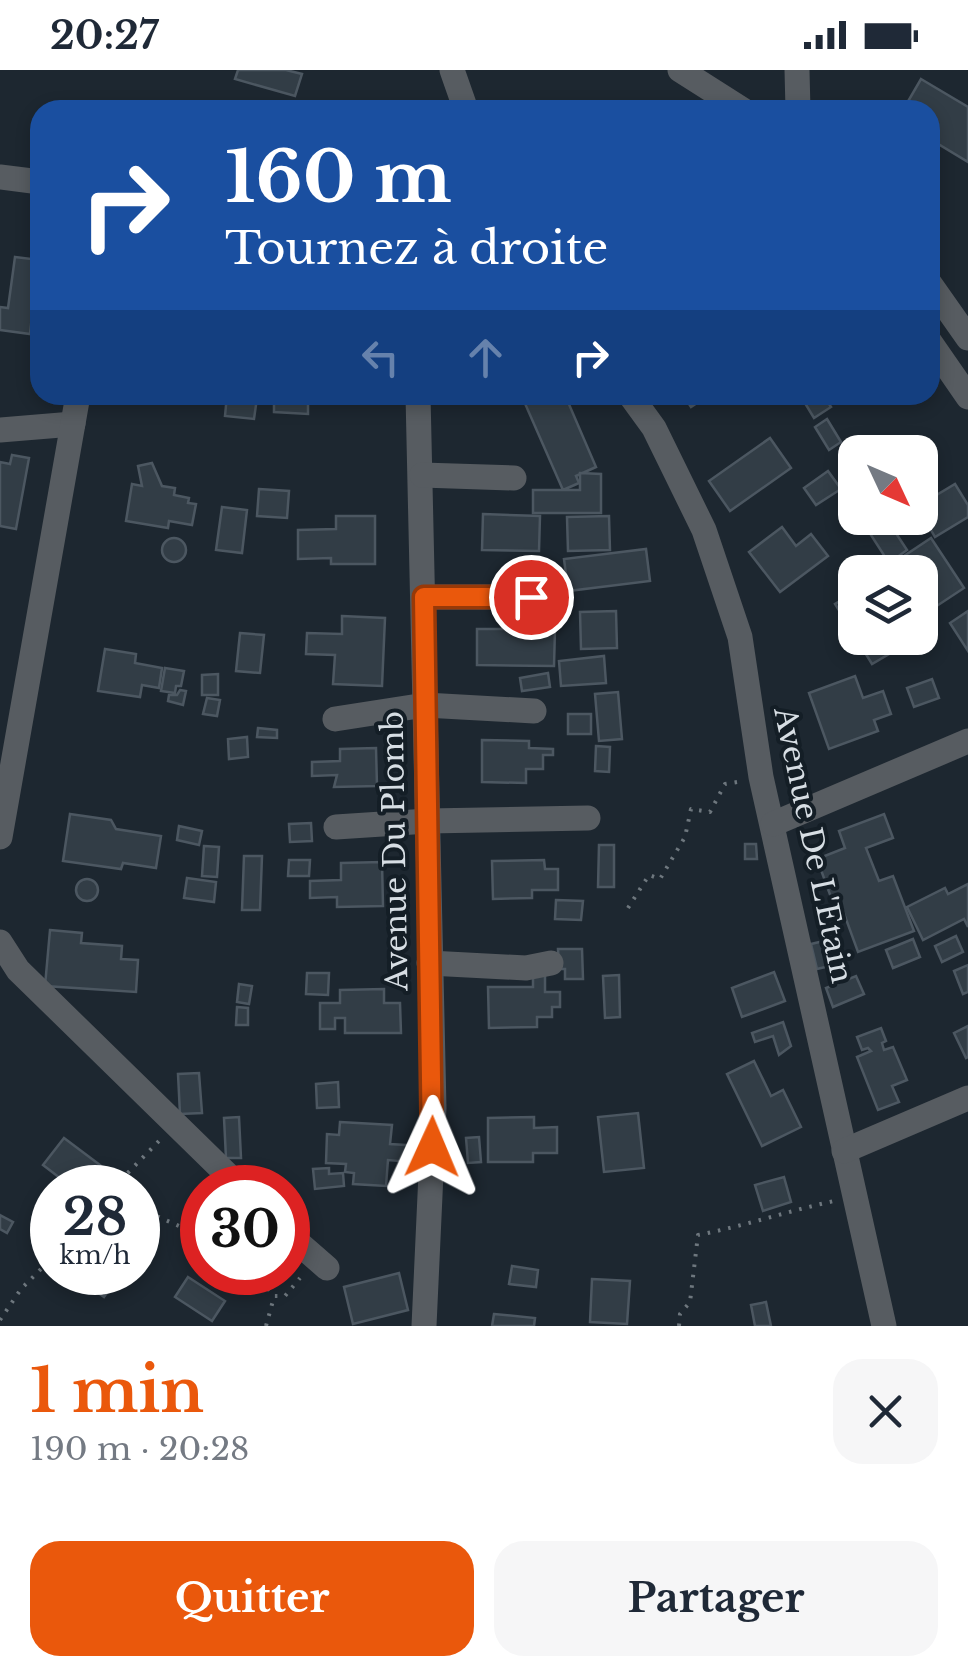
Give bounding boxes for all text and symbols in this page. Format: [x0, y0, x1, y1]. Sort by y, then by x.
text: 20:27 [50, 12, 159, 59]
text: 160 m [225, 134, 452, 221]
icon: right [60, 140, 190, 270]
text: Tournez à droite [225, 220, 608, 276]
icon: left [353, 330, 408, 385]
icon: ahead [458, 330, 513, 385]
icon: right [563, 330, 618, 385]
north arrow [838, 435, 938, 535]
map controls [838, 435, 938, 655]
pin [489, 555, 574, 640]
button: layers [838, 555, 938, 655]
icon: arrive [504, 570, 559, 625]
street label: Avenue De L'Etain [766, 703, 861, 986]
street label: Avenue Du Plomb [374, 711, 415, 992]
position arrow [380, 1095, 484, 1199]
speed limit sign: 30 [180, 1165, 310, 1295]
text: 28 [63, 1186, 127, 1249]
text: km/h [60, 1240, 130, 1271]
text: 1 min [30, 1354, 204, 1428]
button: close [833, 1359, 938, 1464]
text: 190 m · 20:28 [30, 1429, 250, 1469]
button: Quitter [30, 1541, 474, 1656]
button: Partager [494, 1541, 938, 1656]

